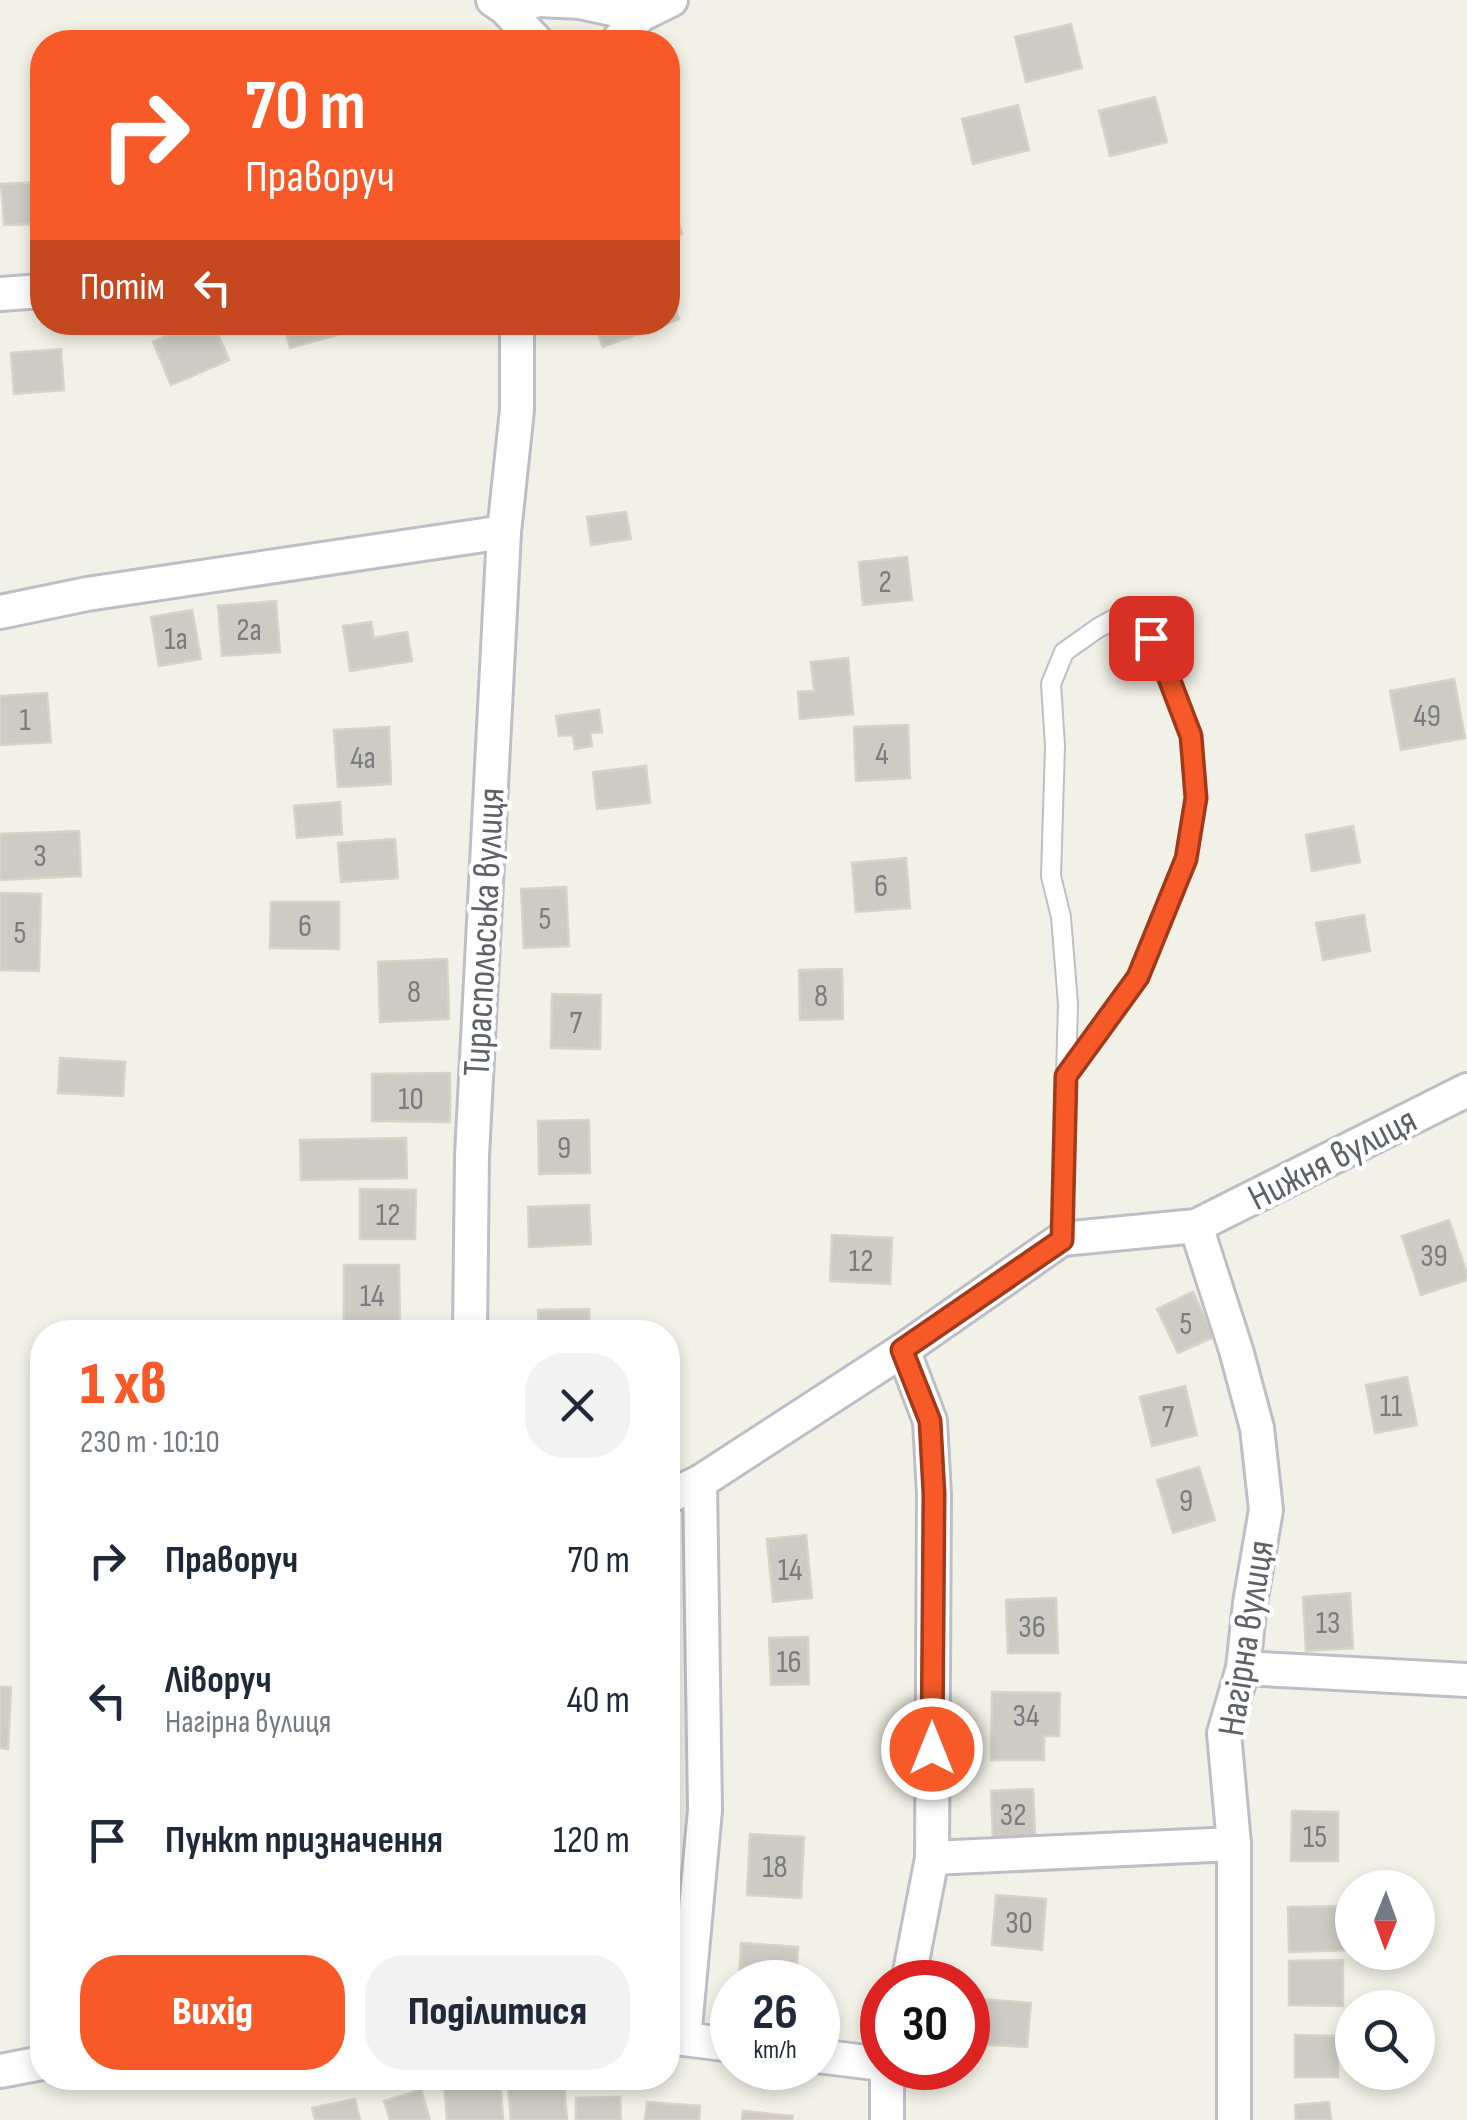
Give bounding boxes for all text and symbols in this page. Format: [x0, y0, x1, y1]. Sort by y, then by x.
text: 70 m [245, 65, 366, 149]
icon: right [80, 70, 210, 200]
text: Праворуч [245, 150, 395, 205]
icon: left [185, 260, 240, 315]
text: Потім [80, 265, 165, 310]
house number: 2 [878, 563, 892, 602]
pin [1109, 596, 1194, 681]
house number: 2а [236, 611, 262, 650]
icon: arrive [1124, 611, 1179, 666]
house number: 1а [164, 620, 188, 659]
house number: 49 [1413, 697, 1441, 736]
house number: 1 [19, 701, 31, 740]
house number: 4 [875, 735, 889, 774]
house number: 4а [350, 739, 376, 778]
street label: Тираспольська вулиця [454, 787, 515, 1078]
house number: 3 [33, 837, 47, 876]
house number: 6 [874, 867, 888, 906]
house number: 5 [539, 900, 551, 939]
house number: 6 [298, 907, 312, 946]
house number: 5 [14, 914, 26, 953]
house number: 8 [407, 973, 421, 1012]
house number: 8 [814, 977, 828, 1016]
house number: 7 [570, 1004, 583, 1043]
house number: 10 [398, 1080, 424, 1119]
street label: Нижня вулиця [1241, 1098, 1424, 1221]
house number: 9 [557, 1129, 571, 1168]
house number: 12 [376, 1196, 400, 1235]
house number: 39 [1420, 1237, 1448, 1276]
house number: 12 [849, 1242, 873, 1281]
house number: 14 [360, 1277, 384, 1316]
house number: 5 [1180, 1305, 1192, 1344]
text: 1 хв [80, 1349, 167, 1421]
button: close [525, 1353, 630, 1458]
house number: 11 [1380, 1387, 1402, 1426]
house number: 7 [1162, 1398, 1175, 1437]
text: 230 m · 10:10 [80, 1423, 220, 1462]
house number: 9 [1179, 1482, 1193, 1521]
icon: right [80, 1533, 135, 1588]
street label: Нагірна вулиця [1209, 1537, 1284, 1739]
text: Праворуч [165, 1538, 298, 1583]
text: 70 m [568, 1538, 630, 1583]
house number: 14 [778, 1551, 802, 1590]
house number: 13 [1316, 1604, 1340, 1643]
house number: 36 [1018, 1608, 1046, 1647]
house number: 16 [776, 1643, 802, 1682]
text: Ліворуч [165, 1658, 272, 1703]
icon: left [80, 1673, 135, 1728]
text: 40 m [567, 1678, 630, 1723]
position arrow [880, 1697, 984, 1801]
house number: 34 [1013, 1697, 1039, 1736]
text: Нагірна вулиця [165, 1703, 331, 1742]
house number: 32 [1000, 1796, 1026, 1835]
icon: arrive [80, 1813, 135, 1868]
text: Пункт призначення [165, 1818, 443, 1863]
text: 120 m [553, 1818, 630, 1863]
house number: 15 [1303, 1818, 1327, 1857]
house number: 18 [762, 1848, 788, 1887]
north arrow [1335, 1870, 1435, 1970]
map controls [1335, 1870, 1435, 2090]
house number: 30 [1005, 1904, 1033, 1943]
button: Вихід [80, 1955, 345, 2070]
button: Поділитися [365, 1955, 630, 2070]
speed limit sign: 30 [860, 1960, 990, 2090]
text: 26 [752, 1983, 798, 2043]
button: search [1335, 1990, 1435, 2090]
text: km/h [753, 2035, 797, 2066]

